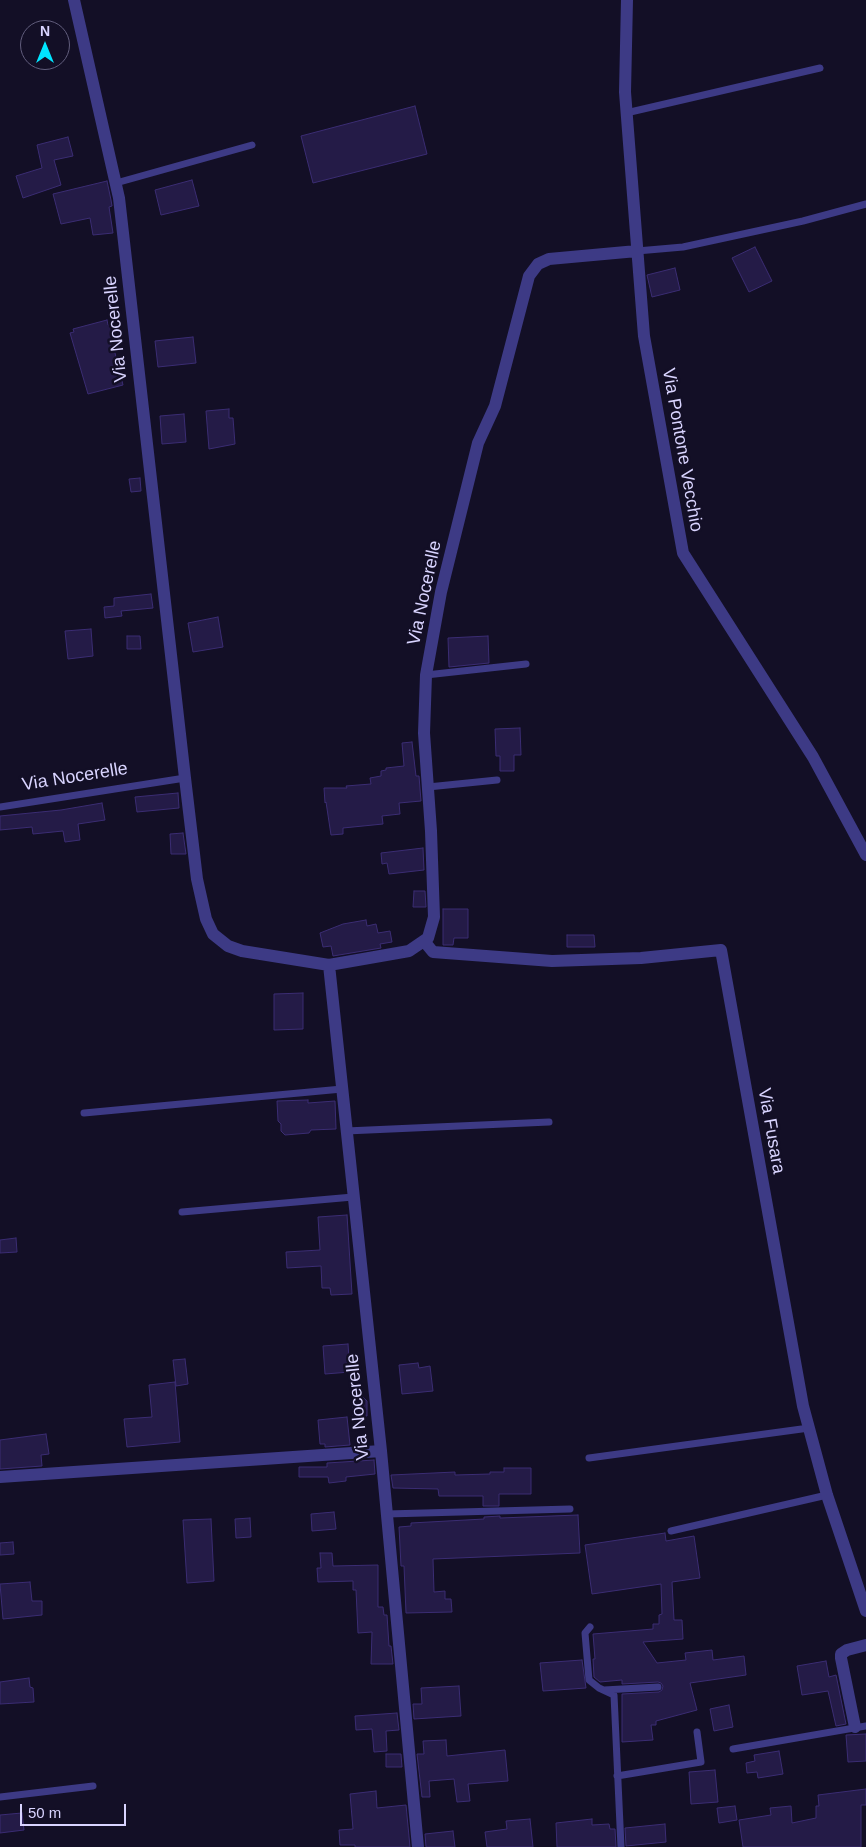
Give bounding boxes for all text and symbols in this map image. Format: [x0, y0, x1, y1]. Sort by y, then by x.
north arrow [20, 20, 70, 70]
text: N [40, 23, 50, 39]
street label: Via Nocerelle [100, 275, 132, 383]
street label: Via Pontone Vecchio [657, 366, 707, 534]
street label: Via Nocerelle [403, 539, 447, 647]
street label: Via Nocerelle [21, 758, 129, 796]
street label: Via Fusara [753, 1086, 789, 1176]
street label: Via Nocerelle [342, 1353, 374, 1461]
scale bar [22, 1794, 129, 1826]
text: 50 m [28, 1804, 61, 1821]

